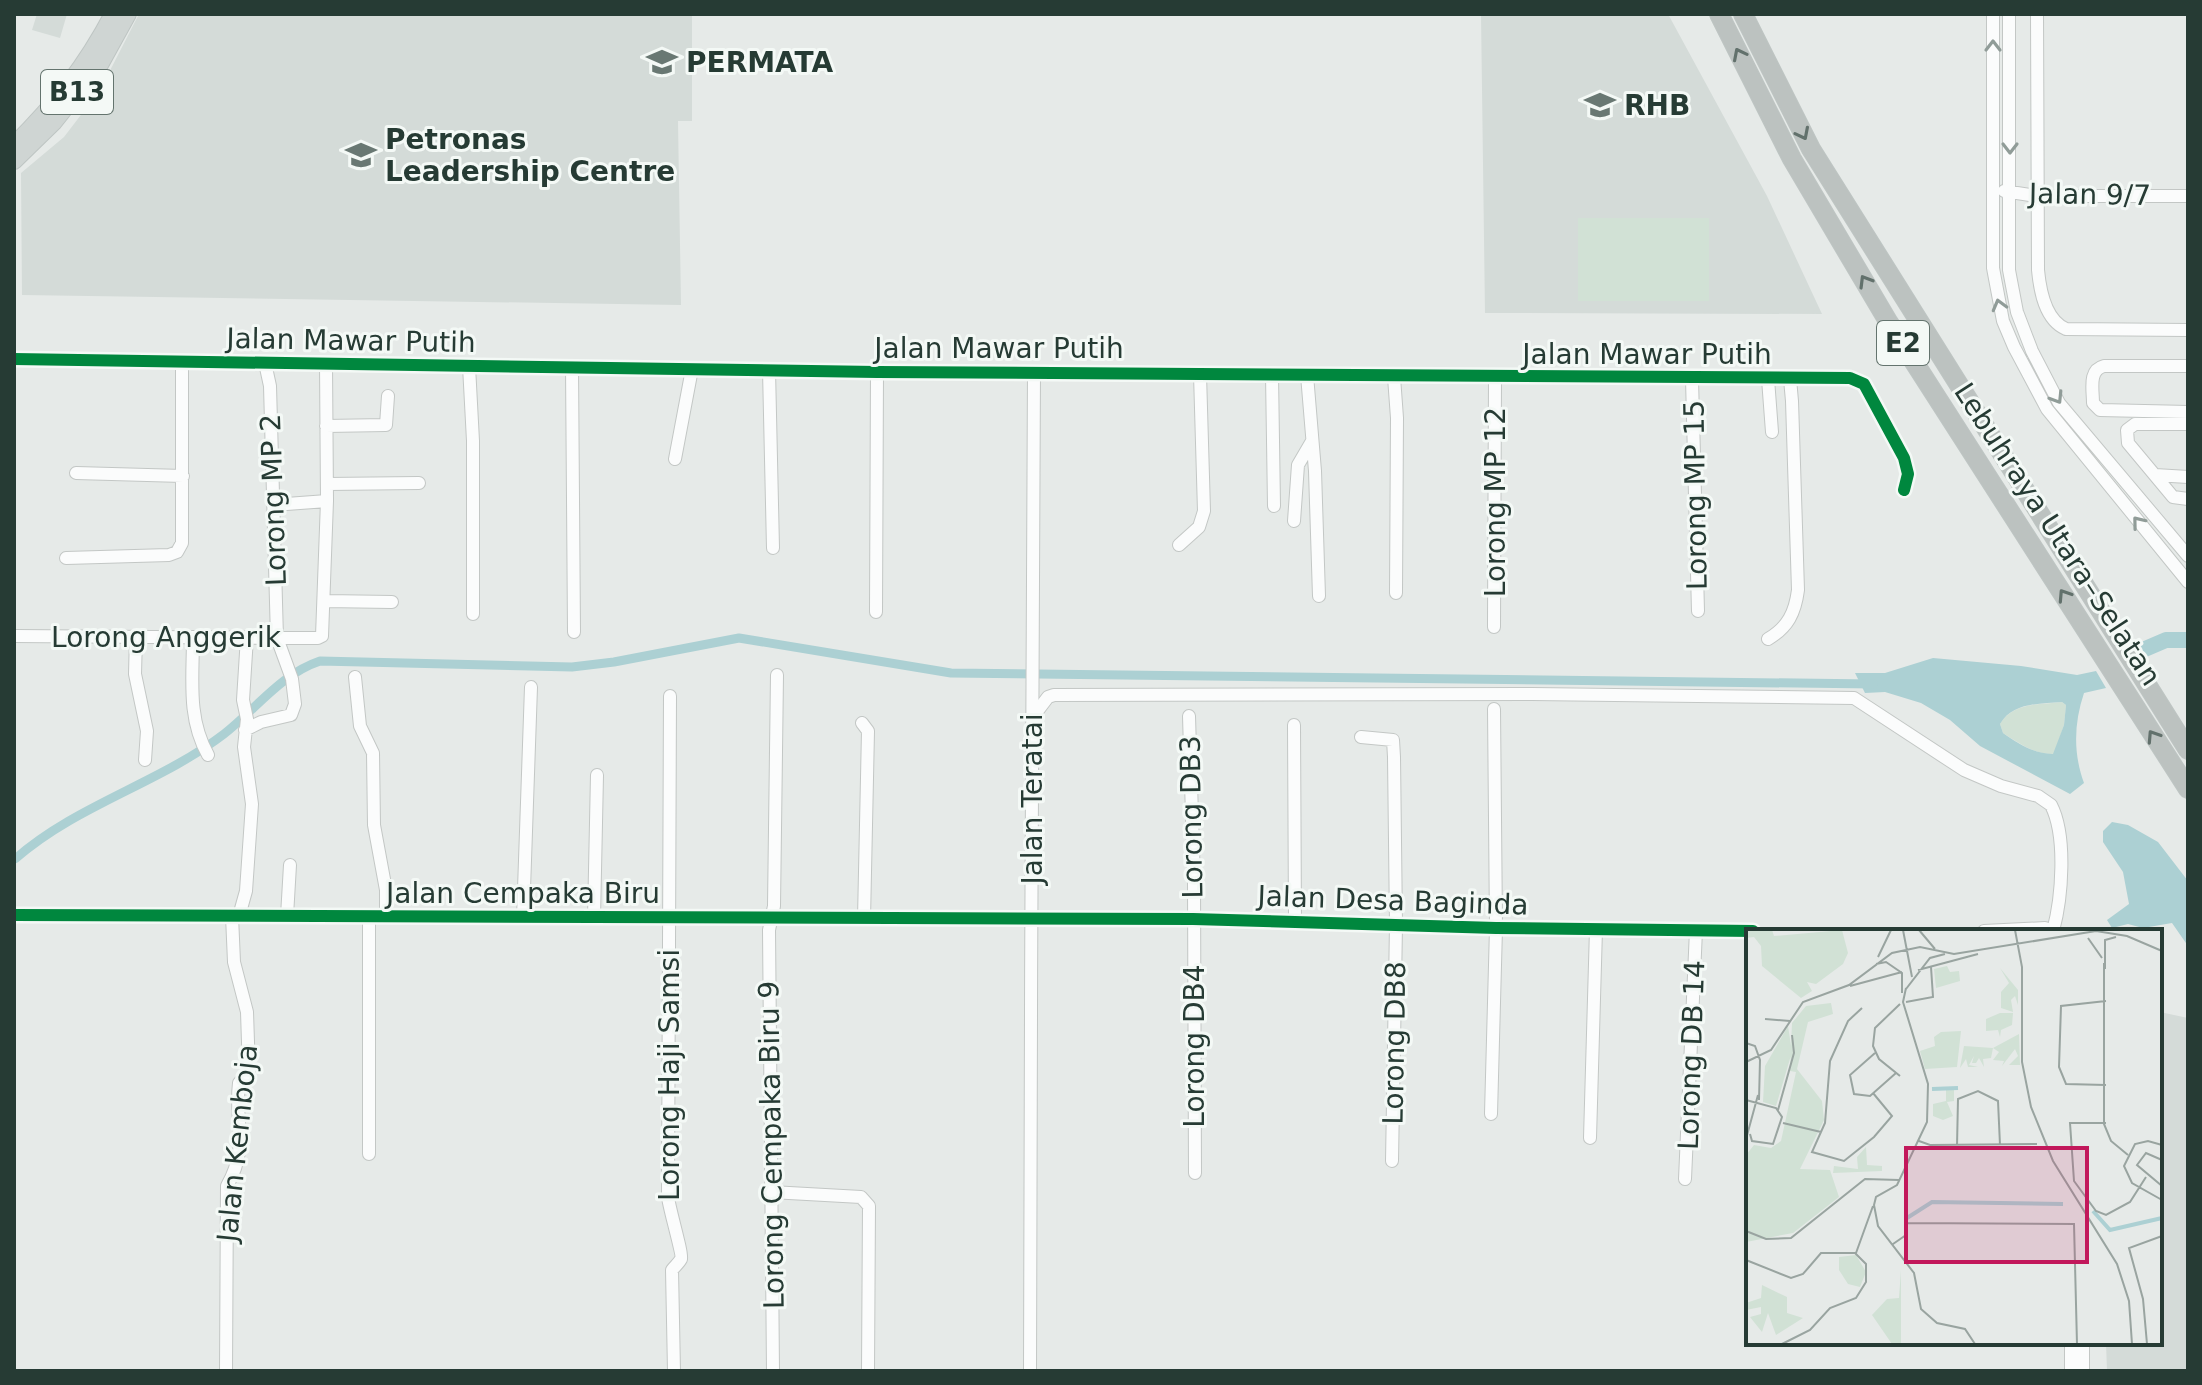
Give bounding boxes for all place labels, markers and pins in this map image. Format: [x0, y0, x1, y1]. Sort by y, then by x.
school or university icon: PERMATA [645, 45, 679, 79]
place label: PERMATA [686, 46, 833, 79]
school or university icon: RHB [1583, 88, 1617, 122]
place label: RHB [1624, 89, 1690, 122]
place label: Petronas Leadership Centre [385, 123, 675, 188]
school or university icon: Petronas Leadership Centre [344, 138, 378, 172]

